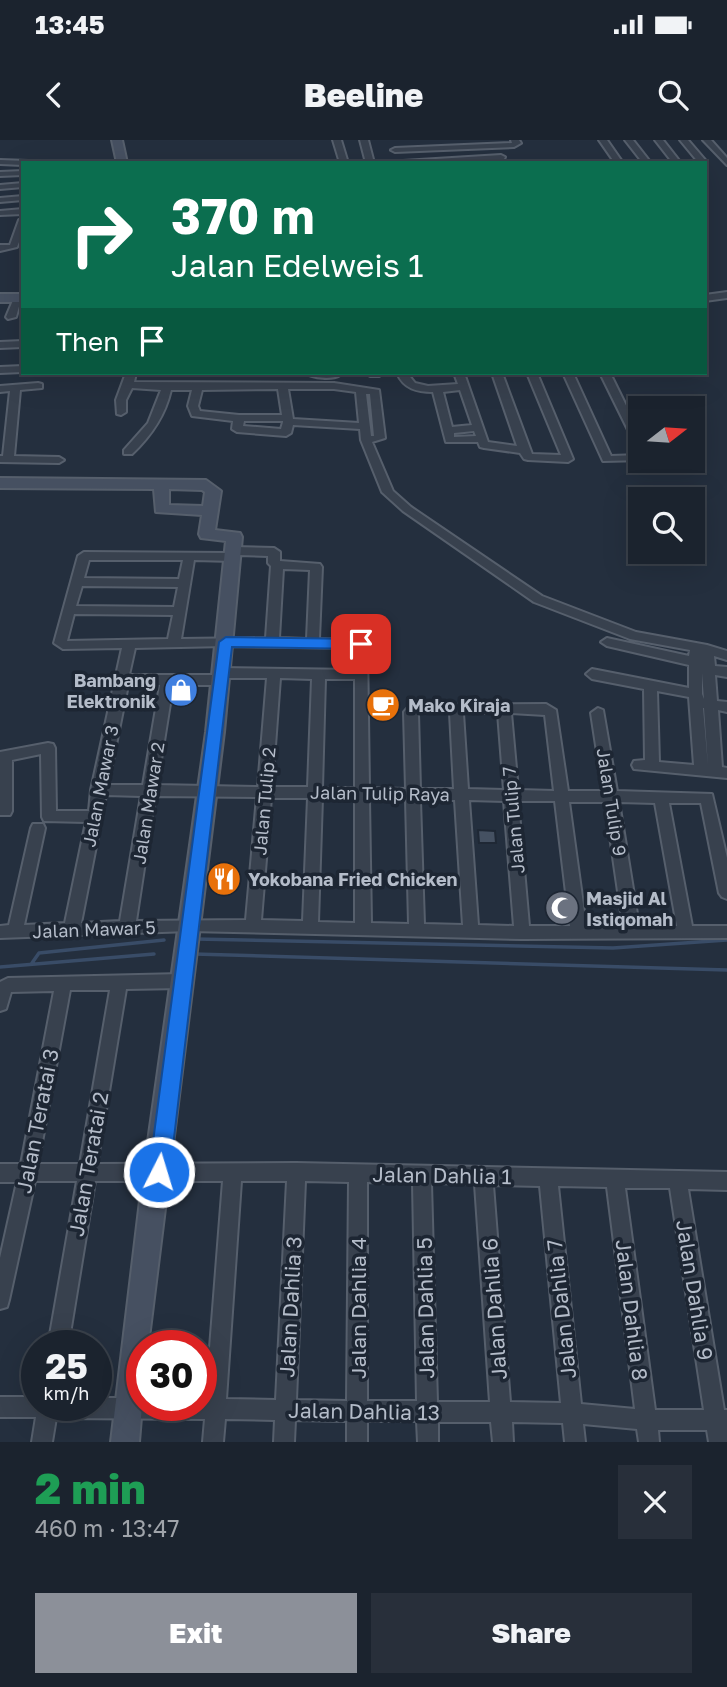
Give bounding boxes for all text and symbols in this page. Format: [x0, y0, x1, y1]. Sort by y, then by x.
text: 13:45 [35, 9, 105, 40]
icon: back [35, 76, 73, 114]
text: Beeline [304, 76, 423, 114]
icon: search [654, 76, 692, 114]
text: 370 m [171, 186, 315, 245]
icon: right [56, 189, 147, 280]
text: Jalan Edelweis 1 [171, 246, 423, 284]
icon: arrive [133, 322, 171, 360]
text: Then [56, 326, 119, 357]
north arrow [628, 396, 705, 472]
map controls [628, 396, 705, 564]
button: search [628, 487, 705, 564]
pin [331, 614, 391, 674]
icon: arrive [342, 625, 380, 663]
place label: Bambang Elektronik [66, 669, 157, 712]
shop icon: Bambang Elektronik [162, 671, 200, 709]
cafe icon: Mako Kiraja [364, 686, 402, 724]
place label: Mako Kiraja [408, 694, 510, 716]
street label: Jalan Mawar 3 [77, 723, 123, 849]
street label: Jalan Mawar 2 [127, 740, 169, 866]
street label: Jalan Tulip 2 [248, 746, 280, 856]
street label: Jalan Tulip 9 [593, 746, 631, 858]
street label: Jalan Tulip 7 [497, 765, 529, 875]
street label: Jalan Tulip Raya [310, 781, 450, 805]
restaurant icon: Yokobana Fried Chicken [205, 860, 243, 898]
place label: Yokobana Fried Chicken [248, 868, 458, 890]
place label: Masjid Al Istiqomah [586, 887, 673, 930]
mosque icon: Masjid Al Istiqomah [543, 889, 581, 927]
street label: Jalan Mawar 5 [32, 916, 156, 942]
street label: Jalan Teratai 3 [10, 1047, 64, 1195]
street label: Jalan Teratai 2 [62, 1090, 114, 1238]
position arrow [122, 1135, 196, 1209]
street label: Jalan Dahlia 1 [372, 1161, 512, 1189]
street label: Jalan Dahlia 9 [671, 1218, 719, 1362]
street label: Jalan Dahlia 3 [273, 1236, 307, 1378]
street label: Jalan Dahlia 4 [345, 1237, 371, 1379]
street label: Jalan Dahlia 5 [411, 1237, 439, 1379]
street label: Jalan Dahlia 6 [476, 1237, 512, 1381]
street label: Jalan Dahlia 7 [541, 1238, 581, 1380]
street label: Jalan Dahlia 8 [610, 1238, 654, 1382]
speed limit sign: 30 [126, 1330, 217, 1421]
text: 25 [45, 1345, 88, 1387]
text: km/h [44, 1382, 89, 1404]
street label: Jalan Dahlia 13 [288, 1397, 440, 1425]
text: 2 min [35, 1463, 146, 1513]
button: close [618, 1465, 692, 1539]
text: 460 m · 13:47 [35, 1514, 179, 1542]
button: Exit [35, 1593, 357, 1673]
button: Share [371, 1593, 692, 1673]

